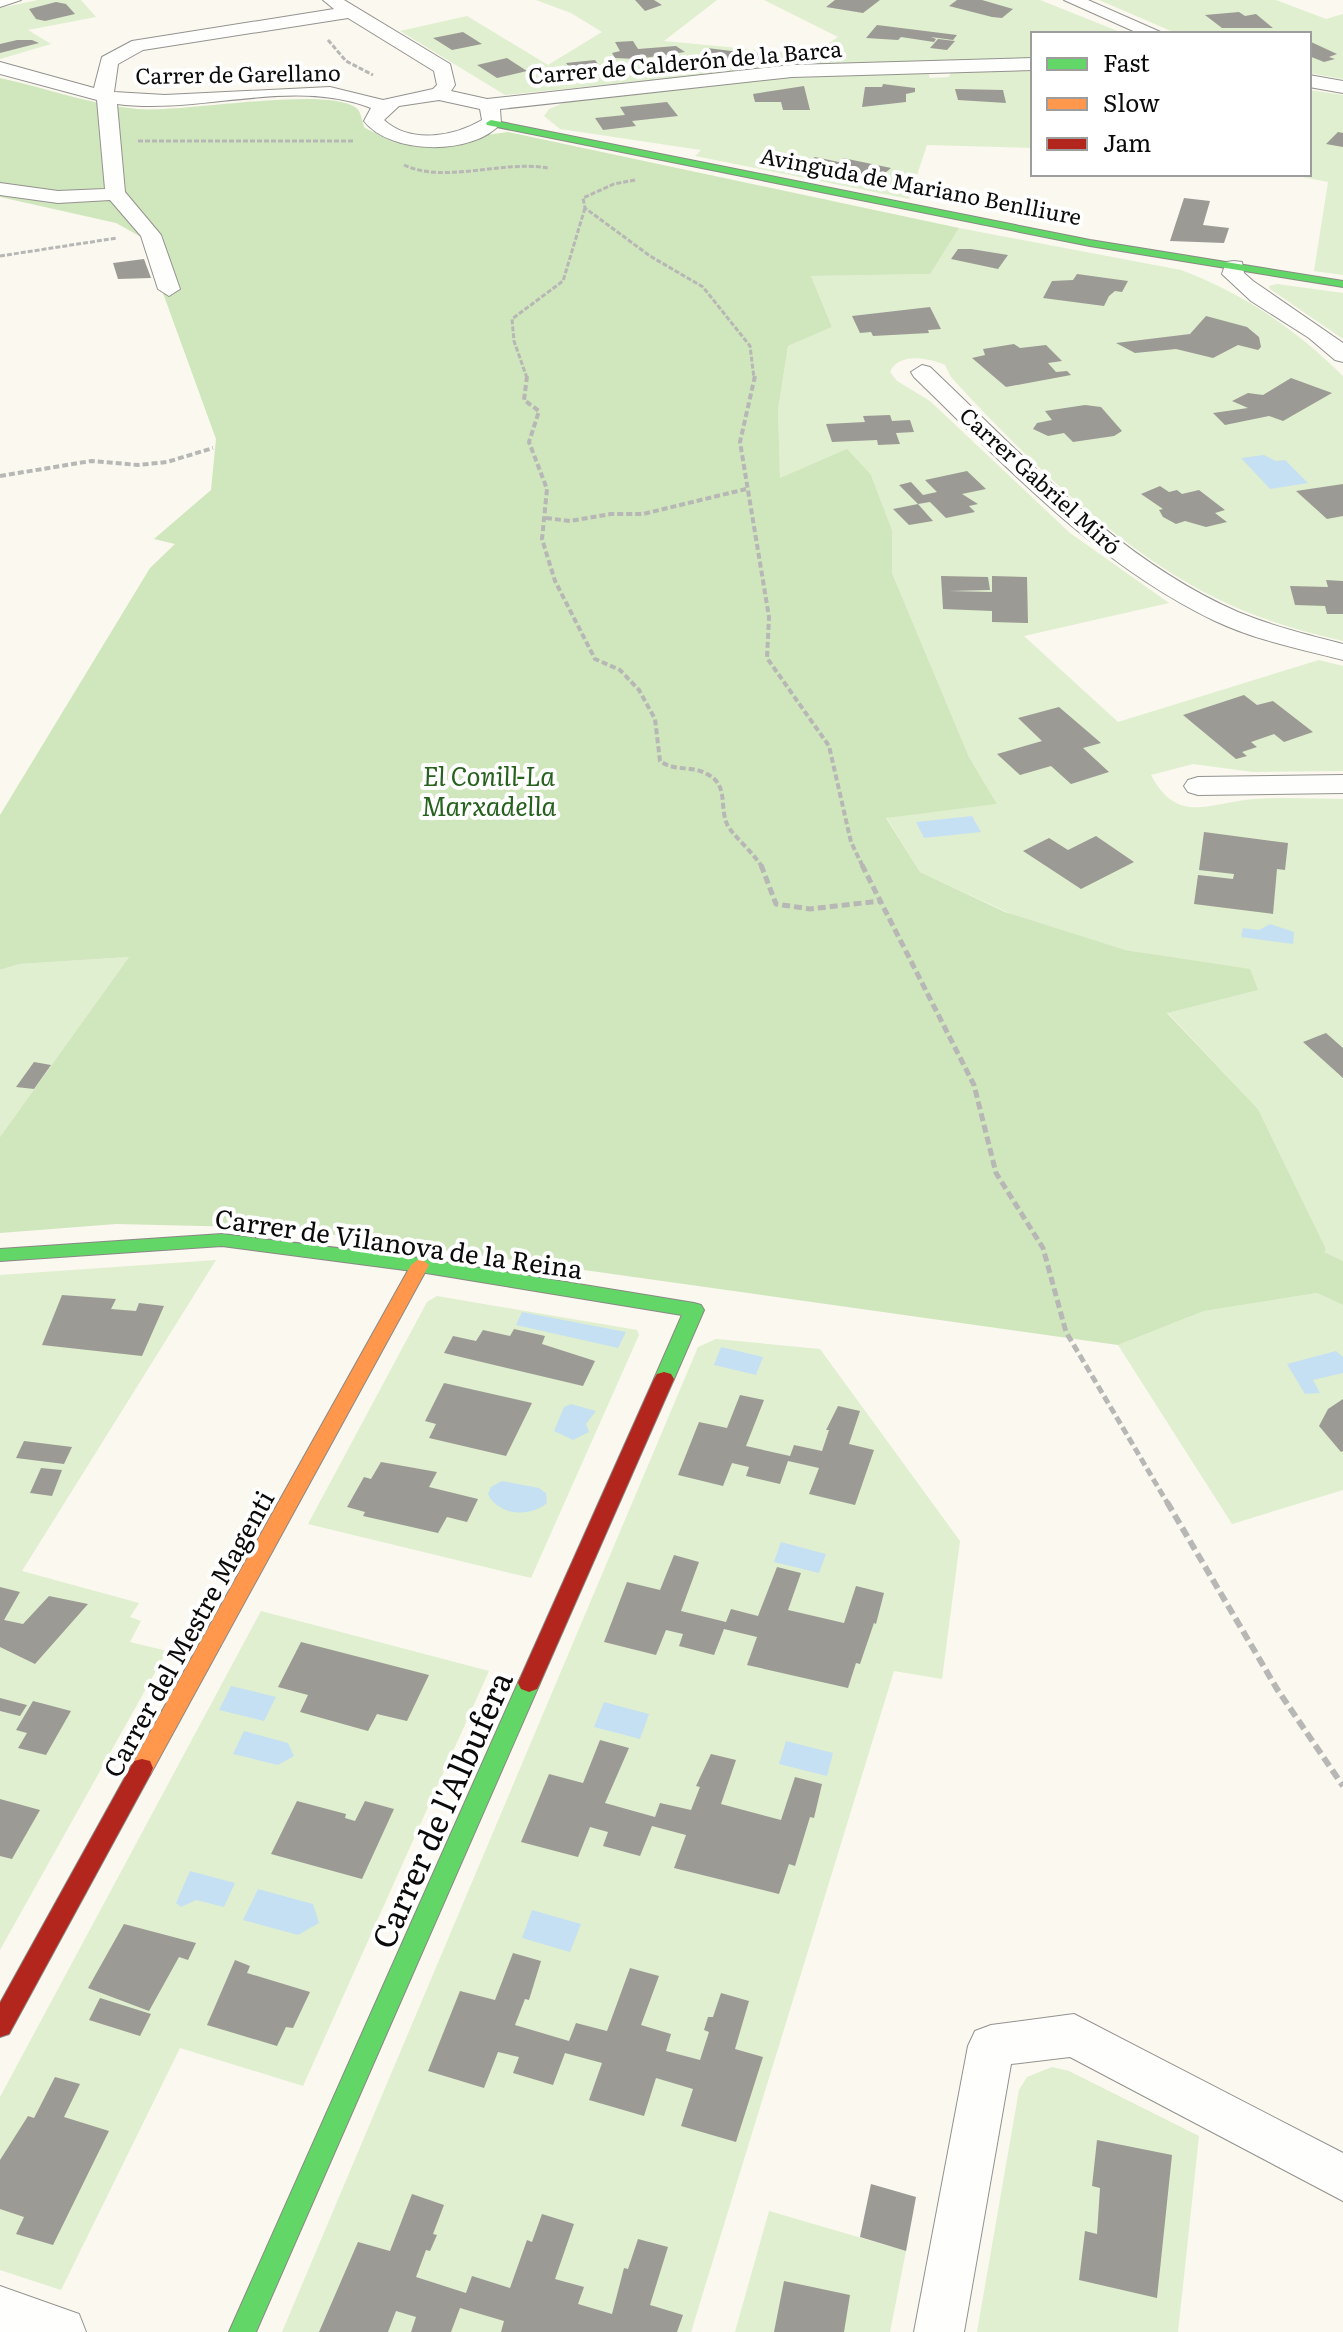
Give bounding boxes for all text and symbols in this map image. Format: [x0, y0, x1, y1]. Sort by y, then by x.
street label: Carrer de Calderón de la Barca [527, 31, 843, 91]
legend [1031, 32, 1311, 176]
text: Fast [1103, 44, 1150, 79]
street label: Carrer de Garellano [135, 55, 341, 91]
text: Slow [1103, 84, 1160, 119]
text: Jam [1103, 124, 1151, 159]
street label: Avinguda de Mariano Benlliure [758, 138, 1084, 232]
street label: Carrer Gabriel Miró [953, 398, 1129, 562]
park label: El Conill-La Marxadella [422, 755, 557, 824]
street label: Carrer de Vilanova de la Reina [213, 1197, 585, 1287]
street label: Carrer del Mestre Magenti [92, 1482, 282, 1784]
street label: Carrer de l'Albufera [357, 1662, 523, 1955]

